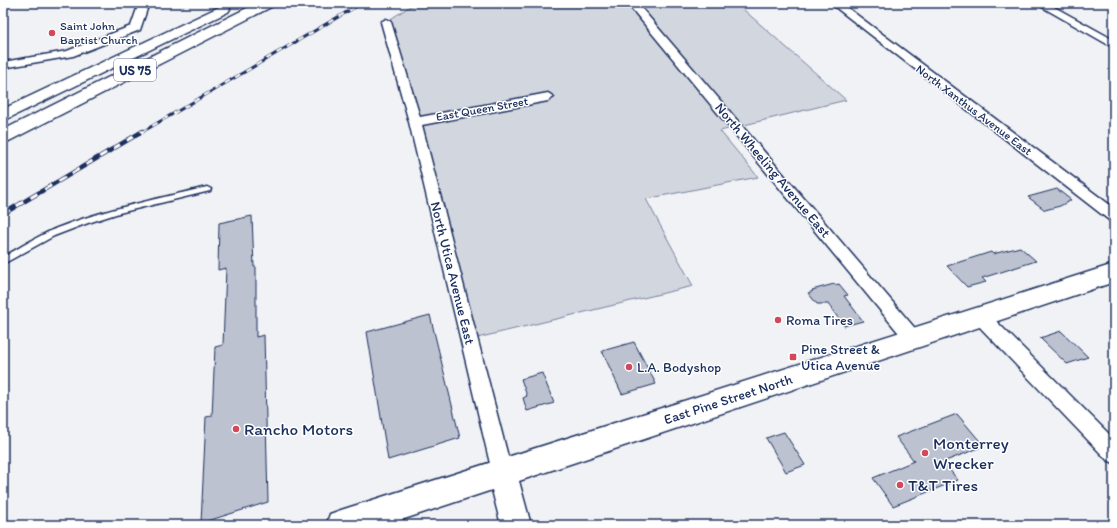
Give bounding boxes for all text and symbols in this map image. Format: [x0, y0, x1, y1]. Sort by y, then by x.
place label: Saint John Baptist Church [60, 19, 138, 47]
marker: Saint John Baptist Church [47, 28, 57, 38]
road number: US 75 [114, 59, 156, 81]
street label: North Xanthus Avenue East [913, 62, 1035, 159]
street label: East Queen Street [435, 94, 530, 124]
street label: North Wheeling Avenue East [711, 99, 834, 241]
street label: North Utica Avenue East [427, 200, 479, 346]
place label: Roma Tires [786, 312, 853, 329]
marker: Roma Tires [773, 315, 783, 325]
place label: Pine Street & Utica Avenue [801, 341, 880, 374]
marker: Pine Street & Utica Avenue [788, 352, 798, 362]
place label: L.A. Bodyshop [637, 359, 721, 376]
marker: L.A. Bodyshop [624, 362, 634, 372]
street label: East Pine Street North [662, 371, 795, 428]
place label: Rancho Motors [244, 419, 353, 439]
marker: Rancho Motors [231, 424, 241, 434]
place label: Monterrey Wrecker [933, 433, 1009, 473]
marker: Monterrey Wrecker [920, 448, 930, 458]
place label: T&T Tires [908, 475, 978, 495]
marker: T&T Tires [895, 480, 905, 490]

